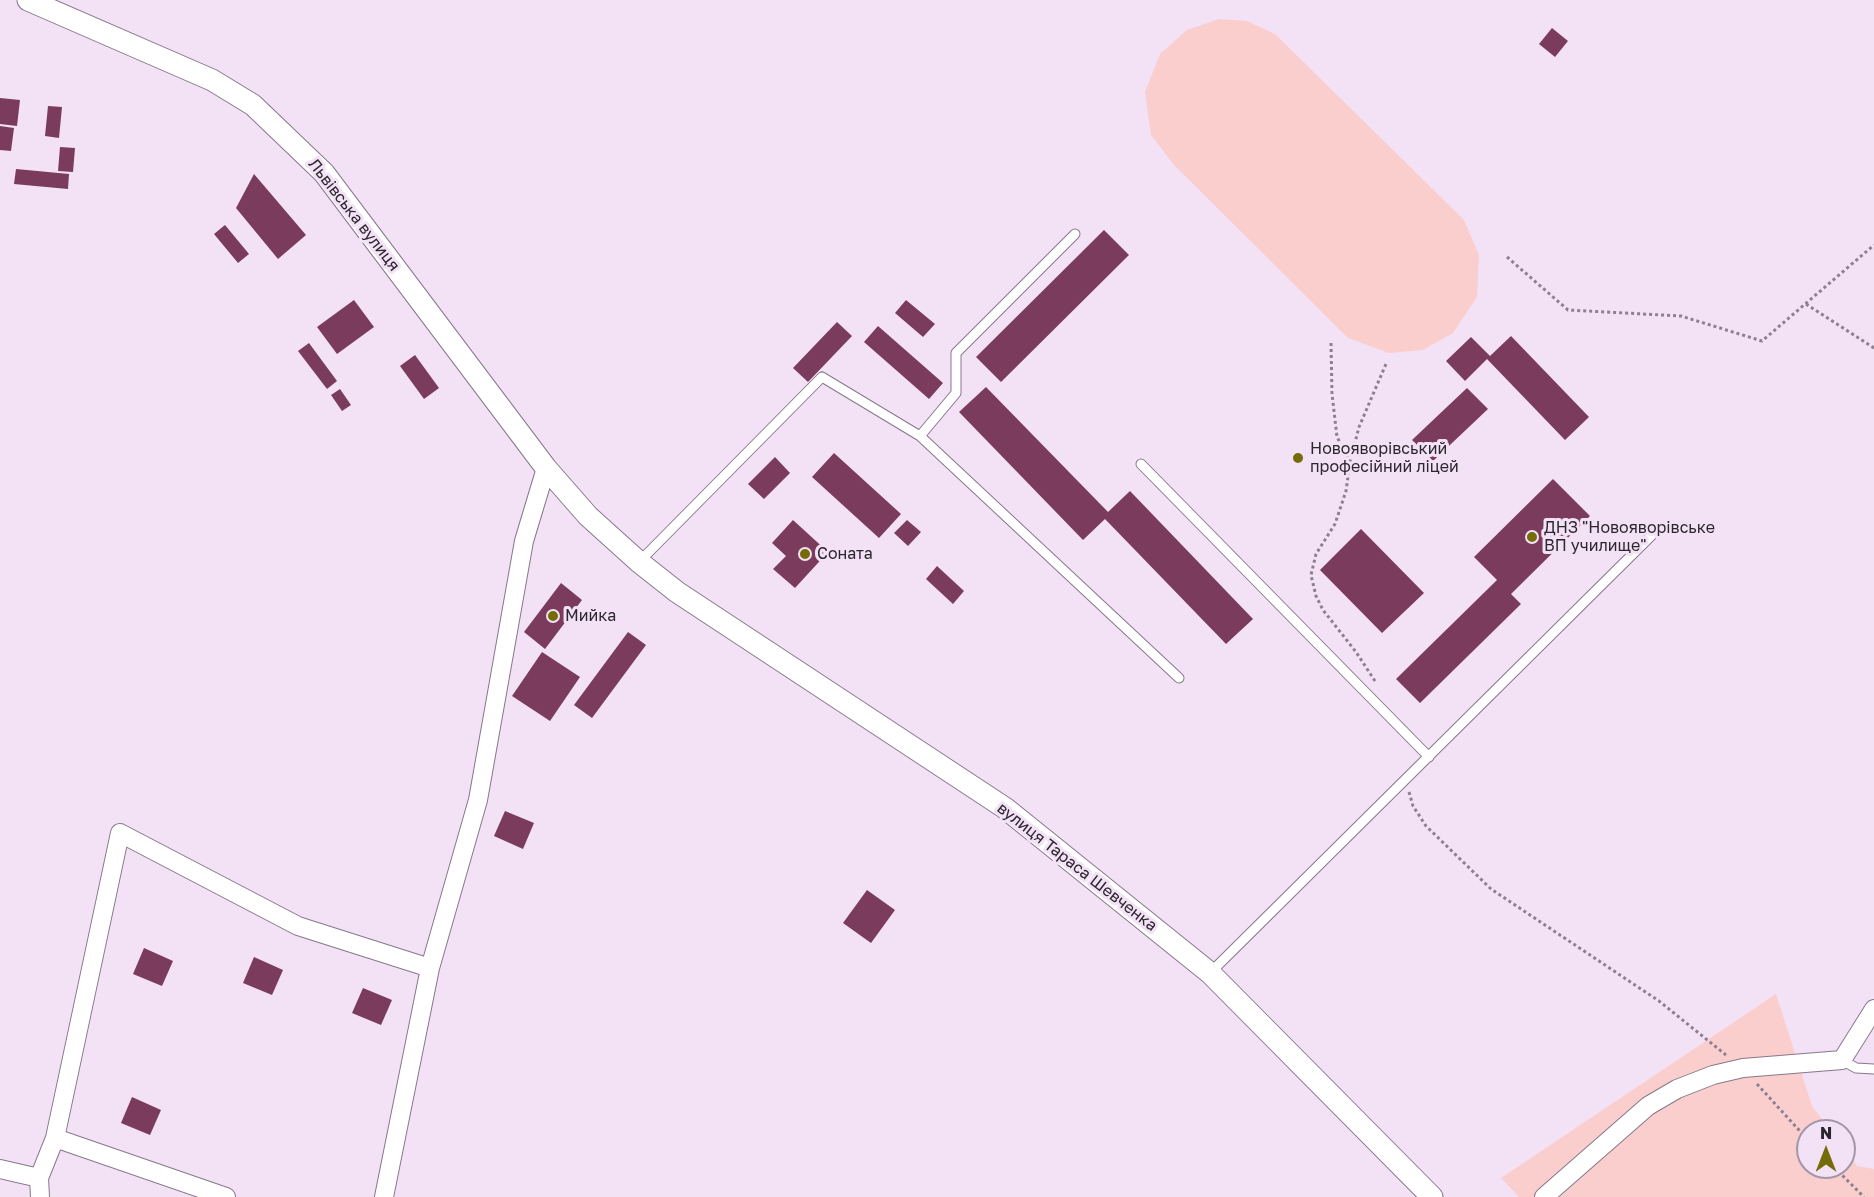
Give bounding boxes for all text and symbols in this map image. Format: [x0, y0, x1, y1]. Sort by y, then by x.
street label: Львівська вулиця [304, 155, 404, 275]
place label: Новояворівський професійний ліцей [1310, 439, 1459, 477]
marker: Новояворівський професійний ліцей [1291, 451, 1305, 465]
place label: ДНЗ "Новояворівське ВП училище" [1544, 518, 1715, 556]
marker: ДНЗ "Новояворівське ВП училище" [1525, 530, 1539, 544]
place label: Соната [817, 544, 873, 564]
marker: Соната [798, 547, 812, 561]
place label: Мийка [565, 606, 616, 626]
marker: Мийка [546, 609, 560, 623]
street label: вулиця Тараса Шевченка [993, 799, 1161, 935]
north arrow [1796, 1119, 1856, 1179]
text: N [1820, 1123, 1832, 1143]

